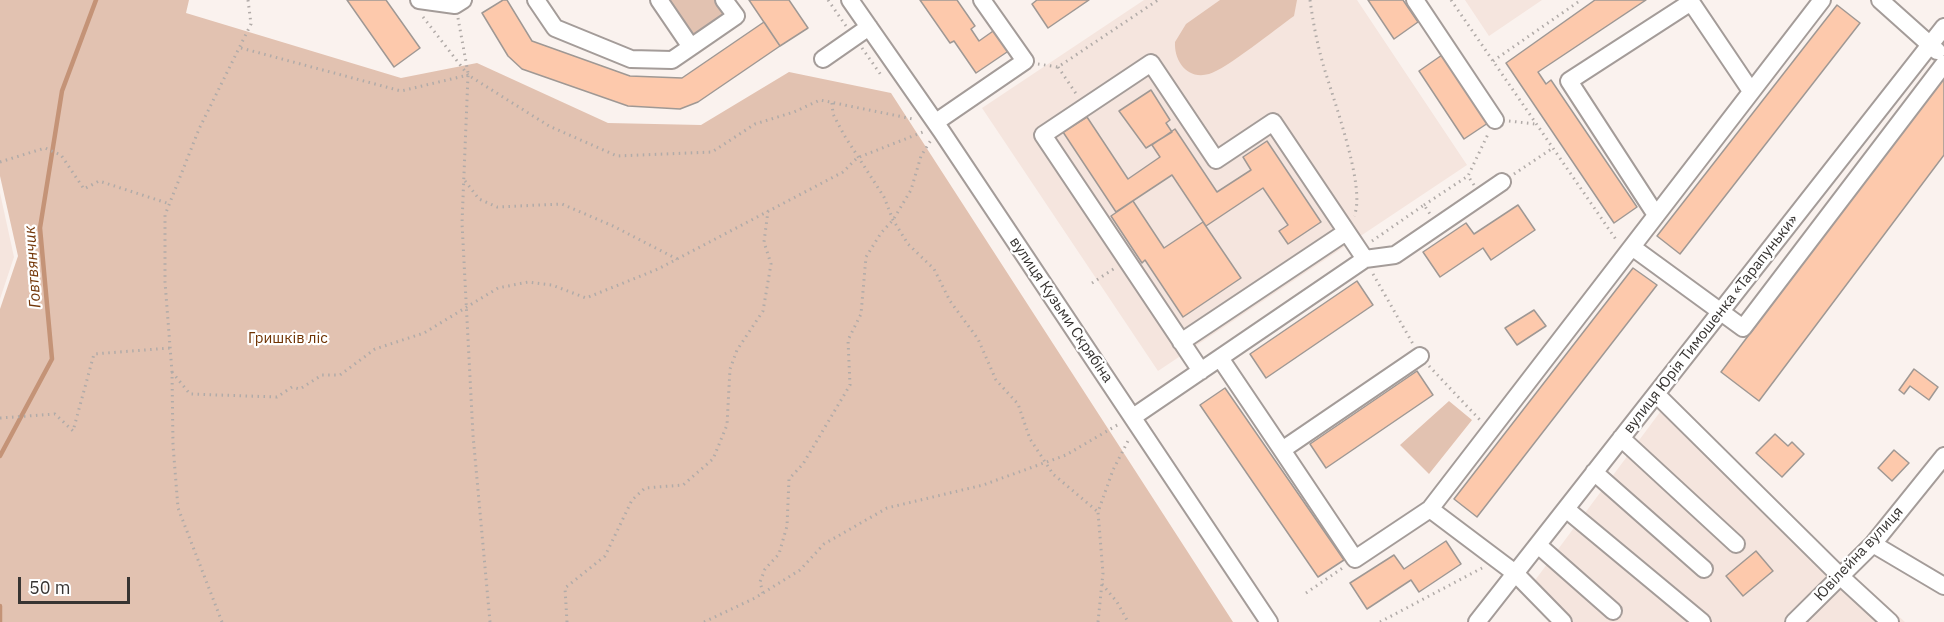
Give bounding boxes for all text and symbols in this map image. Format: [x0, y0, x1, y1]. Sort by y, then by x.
street label: вулиця Юрія Тимошенка «Тарапуньки» [1620, 211, 1802, 437]
water label: Говтвянчик [21, 225, 45, 309]
street label: вулиця Кузьми Скрябіна [1005, 234, 1117, 386]
park label: Гришків ліс [248, 330, 328, 348]
street label: Ювілейна вулиця [1811, 503, 1907, 605]
scale bar [21, 565, 134, 603]
text: 50 m [29, 576, 71, 599]

